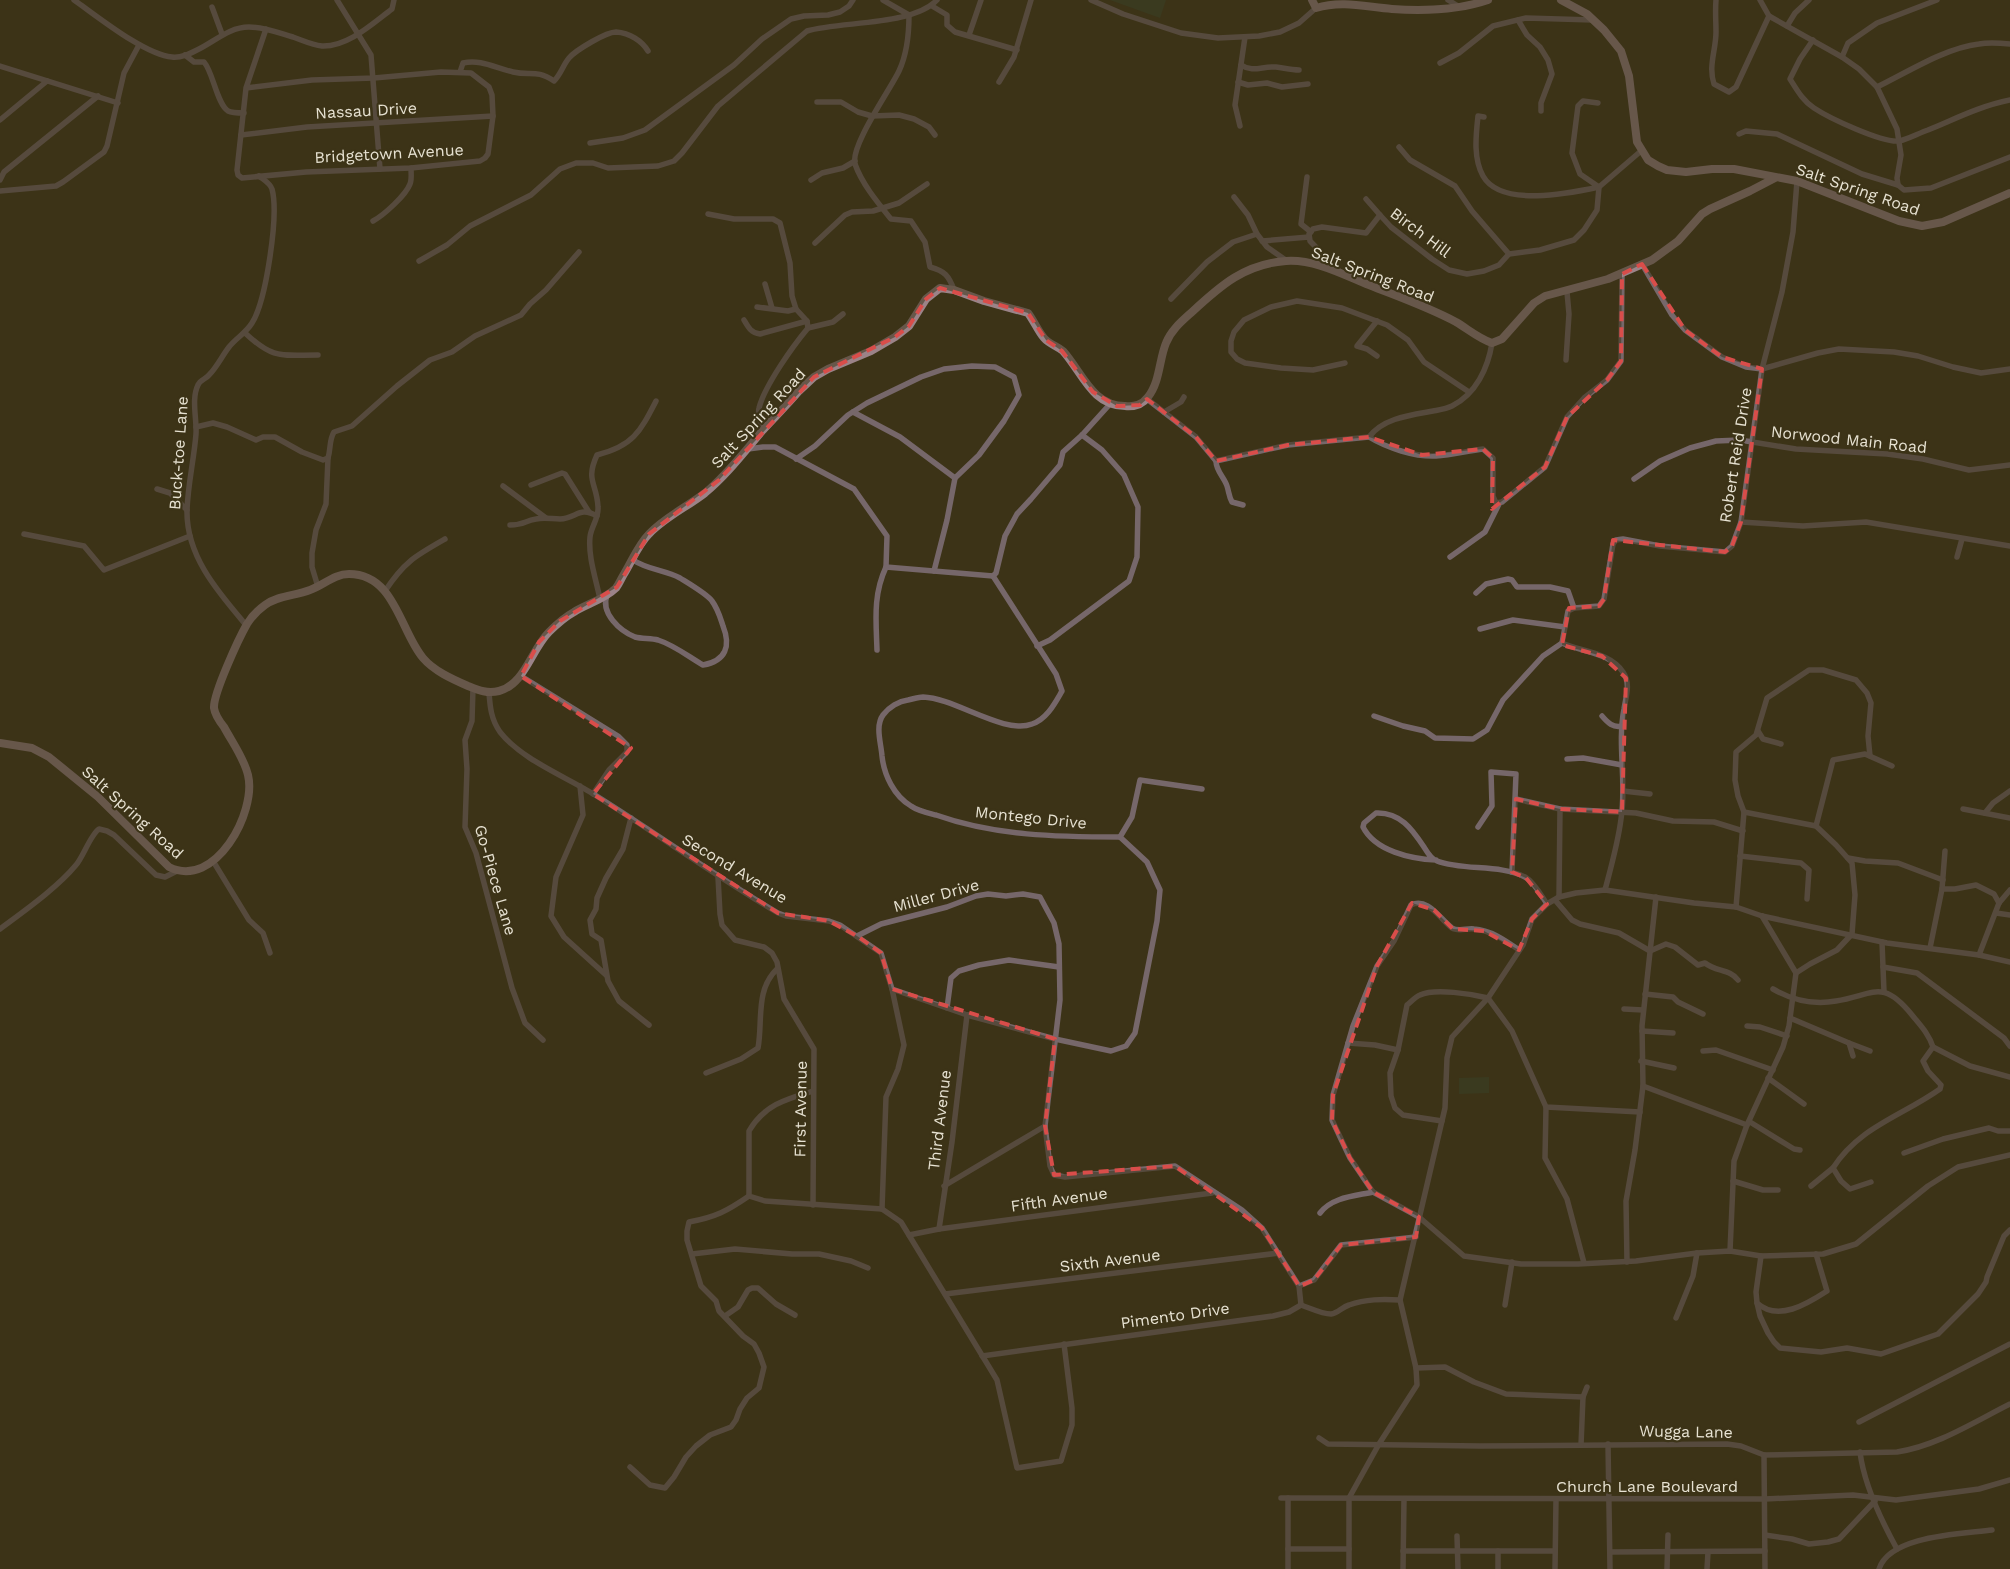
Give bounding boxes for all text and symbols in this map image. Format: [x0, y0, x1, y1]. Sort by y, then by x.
street label: Nassau Drive [315, 98, 417, 123]
street label: Bridgetown Avenue [314, 140, 464, 167]
street label: Salt Spring Road [1793, 159, 1922, 220]
street label: Birch Hill [1387, 203, 1455, 261]
street label: Salt Spring Road [1309, 242, 1437, 307]
street label: Salt Spring Road [707, 364, 810, 472]
street label: Robert Reid Drive [1715, 386, 1756, 524]
street label: Buck-toe Lane [165, 396, 192, 511]
street label: Norwood Main Road [1770, 422, 1928, 457]
street label: Salt Spring Road [78, 762, 187, 863]
street label: Montego Drive [974, 802, 1088, 833]
street label: Go-Piece Lane [471, 823, 520, 938]
street label: Second Avenue [679, 830, 791, 907]
street label: Miller Drive [891, 875, 981, 916]
street label: First Avenue [790, 1060, 811, 1158]
street label: Third Avenue [924, 1069, 955, 1171]
street label: Fifth Avenue [1009, 1183, 1109, 1216]
street label: Sixth Avenue [1059, 1245, 1161, 1276]
street label: Pimento Drive [1119, 1298, 1231, 1333]
street label: Wugga Lane [1639, 1421, 1733, 1442]
street label: Church Lane Boulevard [1556, 1477, 1738, 1496]

